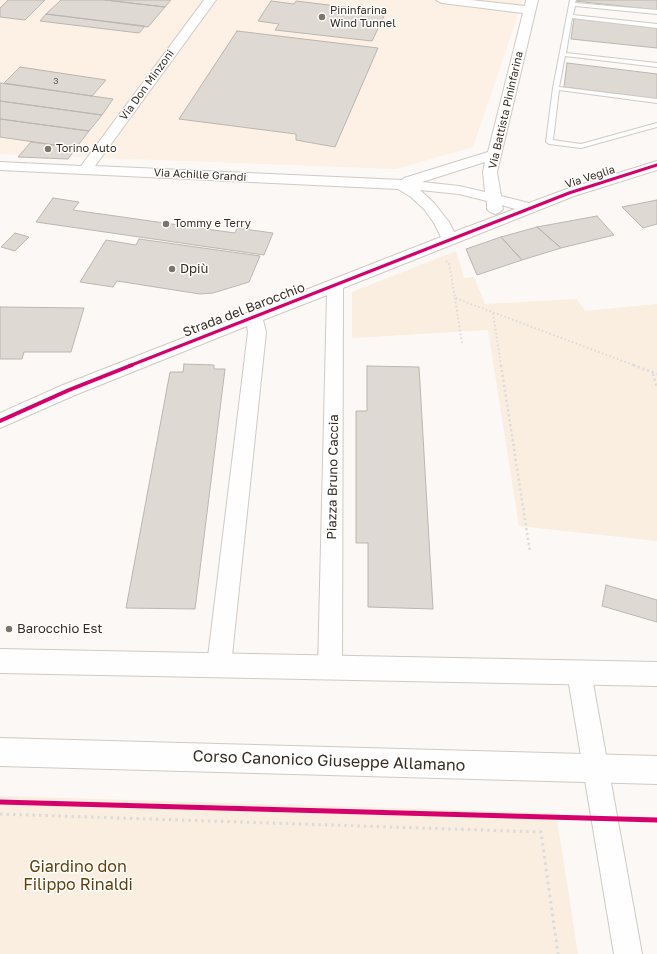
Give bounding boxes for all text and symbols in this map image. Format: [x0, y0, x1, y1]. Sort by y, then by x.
place label: Pininfarina Wind Tunnel [330, 4, 396, 30]
marker: Pininfarina Wind Tunnel [317, 12, 327, 22]
street label: Via Don Minzoni [117, 47, 177, 123]
street label: Via Battista Pininfarina [486, 50, 526, 170]
house number: 3 [53, 76, 59, 86]
place label: Torino Auto [56, 142, 117, 156]
marker: Torino Auto [43, 144, 53, 154]
street label: Via Veglia [563, 163, 617, 191]
street label: Via Achille Grandi [153, 166, 247, 184]
place label: Tommy e Terry [174, 217, 251, 231]
marker: Tommy e Terry [161, 219, 171, 229]
place label: Dpiù [180, 261, 208, 277]
marker: Dpiù [167, 264, 177, 274]
street label: Strada del Barocchio [181, 280, 307, 340]
street label: Piazza Bruno Caccia [324, 414, 342, 540]
place label: Barocchio Est [17, 621, 103, 637]
marker: Barocchio Est [4, 624, 14, 634]
street label: Corso Canonico Giuseppe Allamano [192, 747, 466, 775]
park label: Giardino don Filippo Rinaldi [23, 857, 133, 895]

